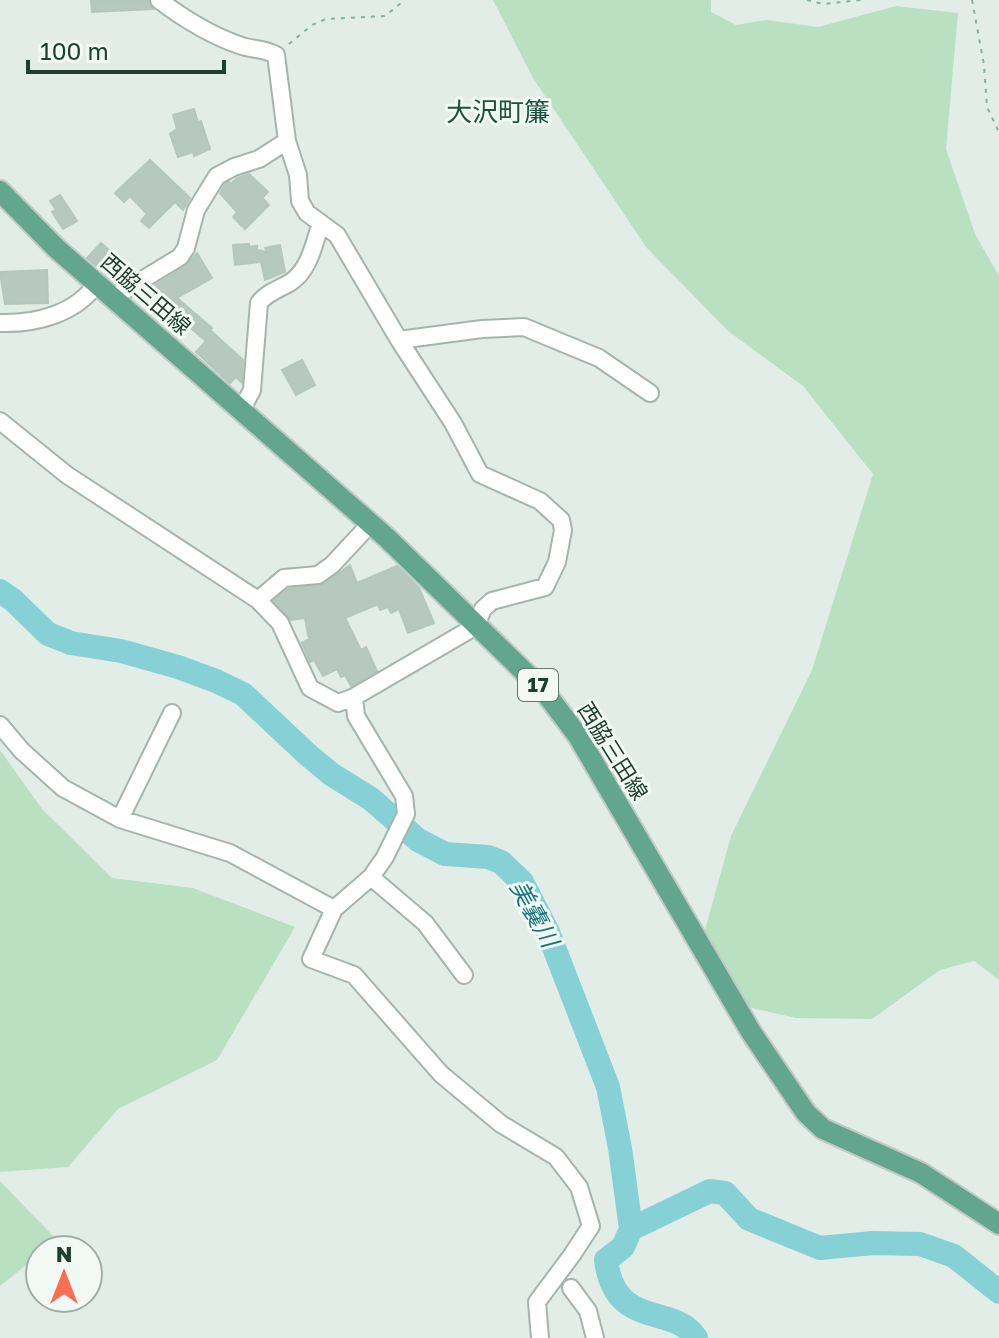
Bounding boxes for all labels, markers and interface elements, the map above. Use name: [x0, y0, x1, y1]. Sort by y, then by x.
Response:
scale bar: [28, 24, 224, 74]
text: 100 m: [40, 36, 109, 65]
district label: 大沢町簾: [446, 96, 550, 127]
street label: 西脇三田線: [96, 247, 197, 340]
road number: 17: [518, 669, 558, 701]
street label: 西脇三田線: [573, 697, 654, 805]
water label: 美嚢川: [505, 875, 567, 954]
north arrow: [24, 1234, 104, 1314]
text: N: [56, 1240, 72, 1267]

